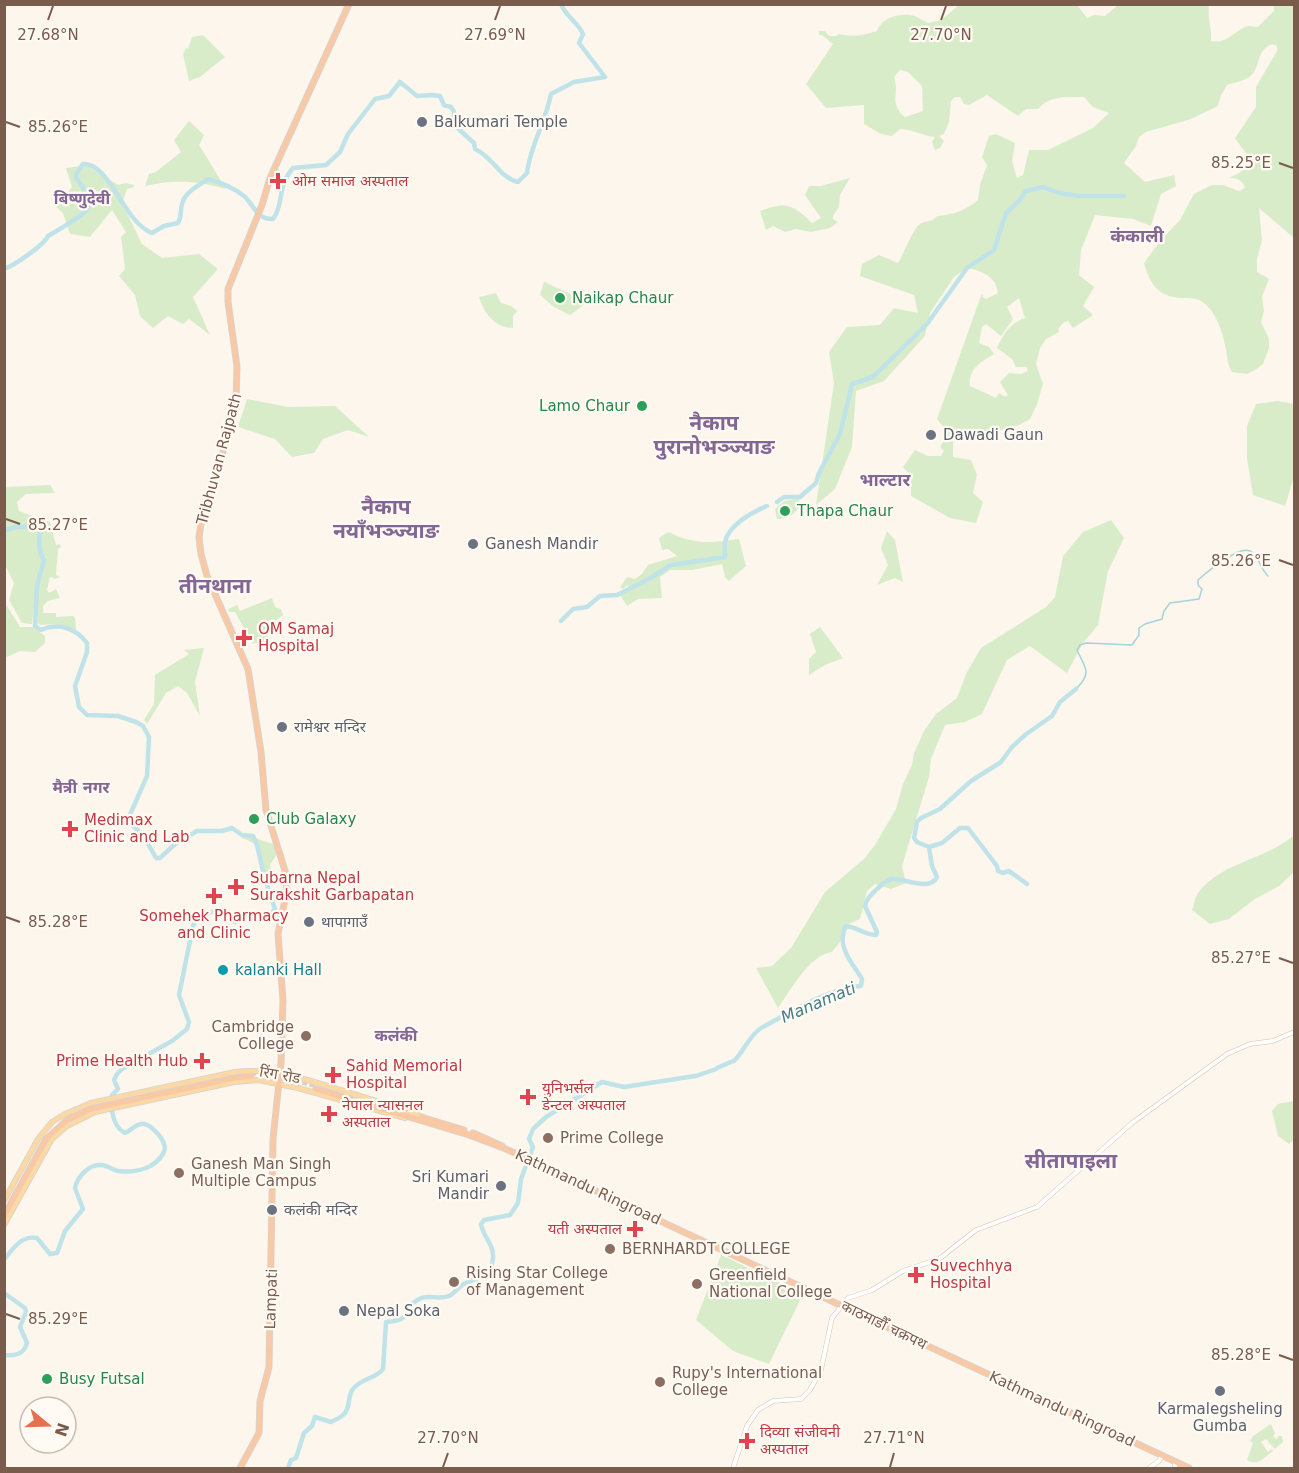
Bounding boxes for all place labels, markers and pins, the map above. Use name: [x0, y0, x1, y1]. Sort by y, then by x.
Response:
place label: Balkumari Temple: [434, 113, 568, 131]
marker: Balkumari Temple: [415, 115, 429, 129]
marker: ओम समाज अस्पताल: [269, 172, 287, 190]
place label: ओम समाज अस्पताल: [292, 172, 409, 190]
place label: Naikap Chaur: [572, 289, 674, 307]
marker: Naikap Chaur: [553, 291, 567, 305]
place label: Lamo Chaur: [539, 397, 631, 415]
marker: Lamo Chaur: [635, 399, 649, 413]
place label: Dawadi Gaun: [943, 426, 1044, 444]
marker: Dawadi Gaun: [924, 428, 938, 442]
place label: Thapa Chaur: [796, 502, 894, 520]
marker: Thapa Chaur: [778, 504, 792, 518]
place label: Ganesh Mandir: [485, 535, 599, 553]
marker: Ganesh Mandir: [466, 537, 480, 551]
place label: OM Samaj Hospital: [258, 620, 334, 655]
marker: OM Samaj Hospital: [235, 629, 253, 647]
place label: रामेश्वर मन्दिर: [294, 718, 367, 736]
marker: रामेश्वर मन्दिर: [275, 720, 289, 734]
place label: Club Galaxy: [266, 810, 356, 828]
place label: Medimax Clinic and Lab: [84, 811, 190, 846]
marker: Club Galaxy: [247, 812, 261, 826]
marker: Medimax Clinic and Lab: [61, 820, 79, 838]
place label: Subarna Nepal Surakshit Garbapatan: [250, 869, 414, 904]
marker: Subarna Nepal Surakshit Garbapatan: [227, 878, 245, 896]
marker: Somehek Pharmacy and Clinic: [205, 887, 223, 905]
place label: Somehek Pharmacy and Clinic: [139, 907, 289, 942]
place label: थापागाउँ: [321, 913, 368, 931]
marker: थापागाउँ: [302, 915, 316, 929]
place label: kalanki Hall: [235, 961, 322, 979]
marker: kalanki Hall: [216, 963, 230, 977]
place label: Cambridge College: [212, 1018, 294, 1053]
marker: Cambridge College: [299, 1029, 313, 1043]
place label: Prime Health Hub: [56, 1052, 188, 1070]
marker: Prime Health Hub: [193, 1052, 211, 1070]
place label: Sahid Memorial Hospital: [346, 1057, 462, 1092]
marker: Sahid Memorial Hospital: [324, 1066, 342, 1084]
place label: युनिभर्सल डेन्टल अस्पताल: [541, 1079, 626, 1114]
marker: युनिभर्सल डेन्टल अस्पताल: [519, 1088, 537, 1106]
place label: नेपाल न्यासनल अस्पताल: [342, 1096, 424, 1131]
marker: नेपाल न्यासनल अस्पताल: [320, 1105, 338, 1123]
place label: Prime College: [560, 1129, 664, 1147]
marker: Prime College: [541, 1131, 555, 1145]
place label: Ganesh Man Singh Multiple Campus: [191, 1155, 331, 1190]
marker: Ganesh Man Singh Multiple Campus: [172, 1166, 186, 1180]
place label: Sri Kumari Mandir: [412, 1168, 490, 1203]
marker: Sri Kumari Mandir: [494, 1179, 508, 1193]
place label: कलंकी मन्दिर: [284, 1201, 358, 1219]
marker: कलंकी मन्दिर: [265, 1203, 279, 1217]
place label: यती अस्पताल: [548, 1220, 623, 1238]
marker: यती अस्पताल: [626, 1220, 644, 1238]
place label: BERNHARDT COLLEGE: [622, 1240, 790, 1258]
marker: BERNHARDT COLLEGE: [603, 1242, 617, 1256]
place label: Suvechhya Hospital: [930, 1257, 1012, 1292]
place label: Rising Star College of Management: [466, 1264, 608, 1299]
place label: Greenfield National College: [709, 1266, 832, 1301]
marker: Suvechhya Hospital: [907, 1266, 925, 1284]
marker: Rising Star College of Management: [447, 1275, 461, 1289]
marker: Greenfield National College: [690, 1277, 704, 1291]
place label: Nepal Soka: [356, 1302, 440, 1320]
marker: Nepal Soka: [337, 1304, 351, 1318]
place label: Rupy's International College: [672, 1364, 822, 1399]
place label: Busy Futsal: [59, 1370, 145, 1388]
marker: Busy Futsal: [40, 1372, 54, 1386]
marker: Rupy's International College: [653, 1375, 667, 1389]
marker: Karmalegsheling Gumba: [1213, 1384, 1227, 1398]
place label: Karmalegsheling Gumba: [1157, 1400, 1283, 1435]
place label: दिव्या संजीवनी अस्पताल: [760, 1423, 841, 1458]
marker: दिव्या संजीवनी अस्पताल: [738, 1432, 756, 1450]

